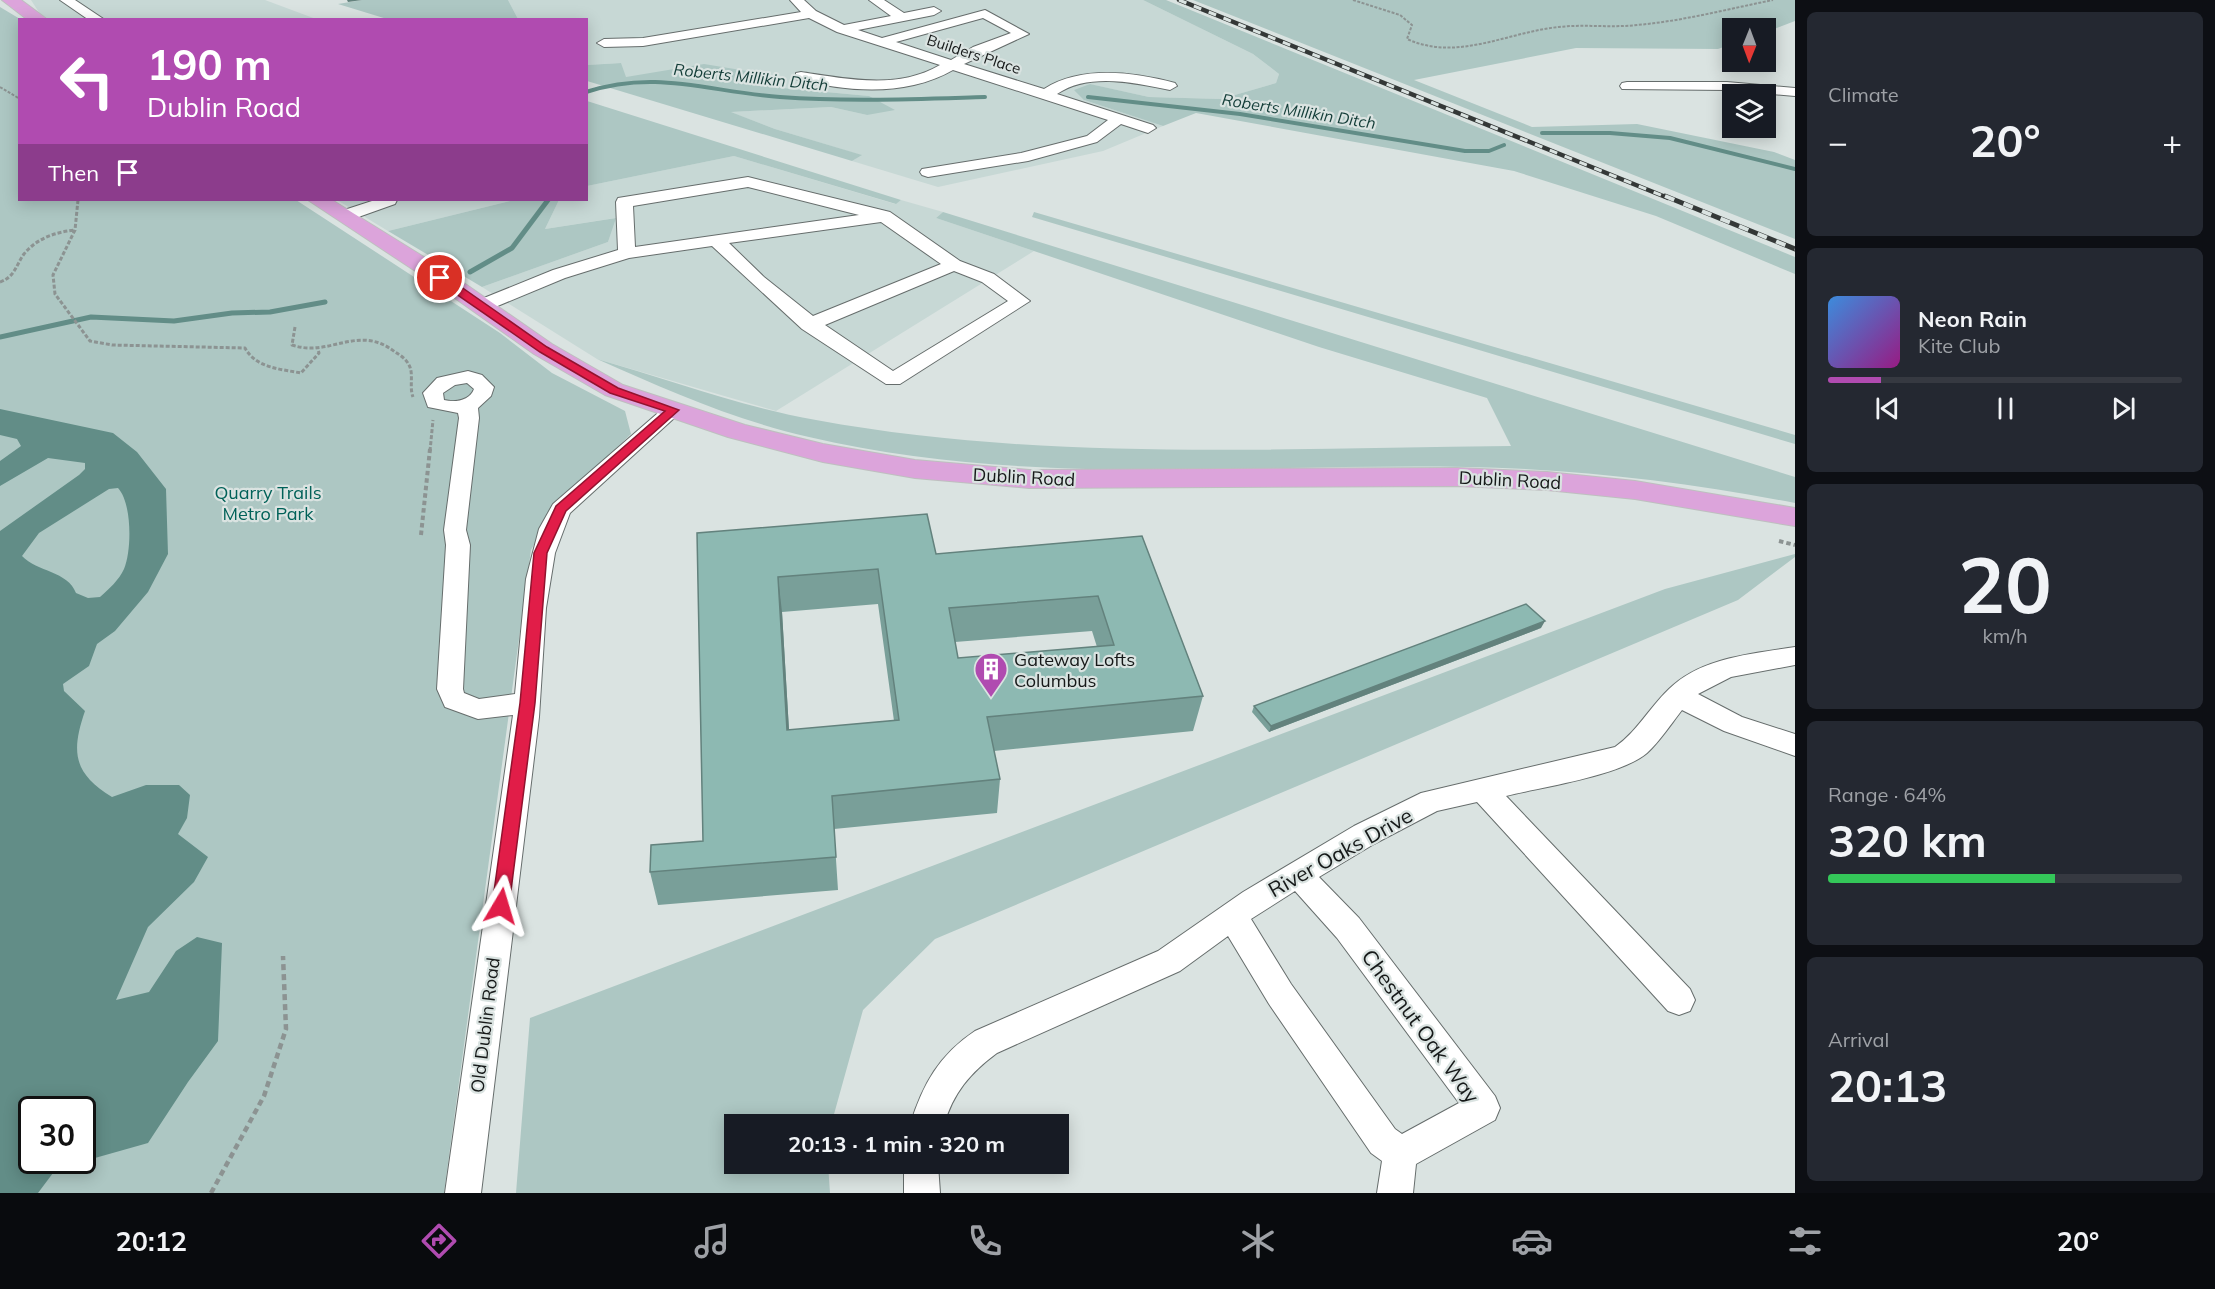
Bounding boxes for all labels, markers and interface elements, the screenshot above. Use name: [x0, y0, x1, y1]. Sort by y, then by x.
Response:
north arrow: [1722, 18, 1776, 72]
map controls: [1722, 18, 1776, 138]
street label: Builders Place: [925, 30, 1023, 78]
text: 190 m: [147, 38, 272, 91]
icon: left: [48, 42, 126, 120]
water label: Roberts Millikin Ditch: [673, 59, 829, 95]
text: Climate: [1828, 82, 1899, 107]
button: layers: [1722, 84, 1776, 138]
water label: Roberts Millikin Ditch: [1221, 89, 1377, 133]
text: Dublin Road: [147, 90, 301, 124]
text: 20°: [1969, 112, 2041, 168]
text: −: [1828, 121, 1848, 162]
text: +: [2162, 121, 2182, 162]
icon: arrive: [111, 156, 144, 189]
text: Then: [48, 159, 99, 187]
pin: [414, 252, 465, 303]
icon: arrive: [423, 261, 456, 294]
text: Neon Rain: [1918, 305, 2027, 333]
text: Kite Club: [1918, 333, 2000, 358]
icon: previous: [1871, 392, 1904, 425]
icon: pause: [1989, 392, 2022, 425]
icon: next: [2107, 392, 2140, 425]
street label: Dublin Road: [972, 463, 1076, 491]
street label: Dublin Road: [1458, 466, 1562, 494]
park label: Quarry Trails Metro Park: [214, 481, 322, 525]
text: 20: [1958, 535, 2052, 633]
text: km/h: [1982, 623, 2028, 648]
place label: Gateway Lofts Columbus: [1014, 648, 1135, 692]
building icon: Gateway Lofts Columbus: [973, 651, 1009, 698]
text: Range · 64%: [1828, 782, 1946, 807]
street label: River Oaks Drive: [1263, 802, 1417, 902]
text: 320 km: [1828, 812, 1987, 868]
position arrow: [469, 874, 533, 938]
street label: Chestnut Oak Way: [1356, 944, 1486, 1108]
street label: Old Dublin Road: [465, 956, 505, 1094]
text: Arrival: [1828, 1027, 1889, 1052]
text: 20:13: [1828, 1057, 1947, 1113]
speed limit sign: 30: [18, 1096, 96, 1174]
text: 20:13 · 1 min · 320 m: [788, 1130, 1005, 1158]
icon: directions: [418, 1220, 460, 1262]
icon: music: [691, 1220, 733, 1262]
icon: phone: [964, 1220, 1006, 1262]
icon: climate: [1237, 1220, 1279, 1262]
icon: car: [1511, 1220, 1553, 1262]
icon: filters: [1784, 1220, 1826, 1262]
text: 20:12: [116, 1224, 187, 1258]
text: 20°: [2057, 1224, 2099, 1258]

